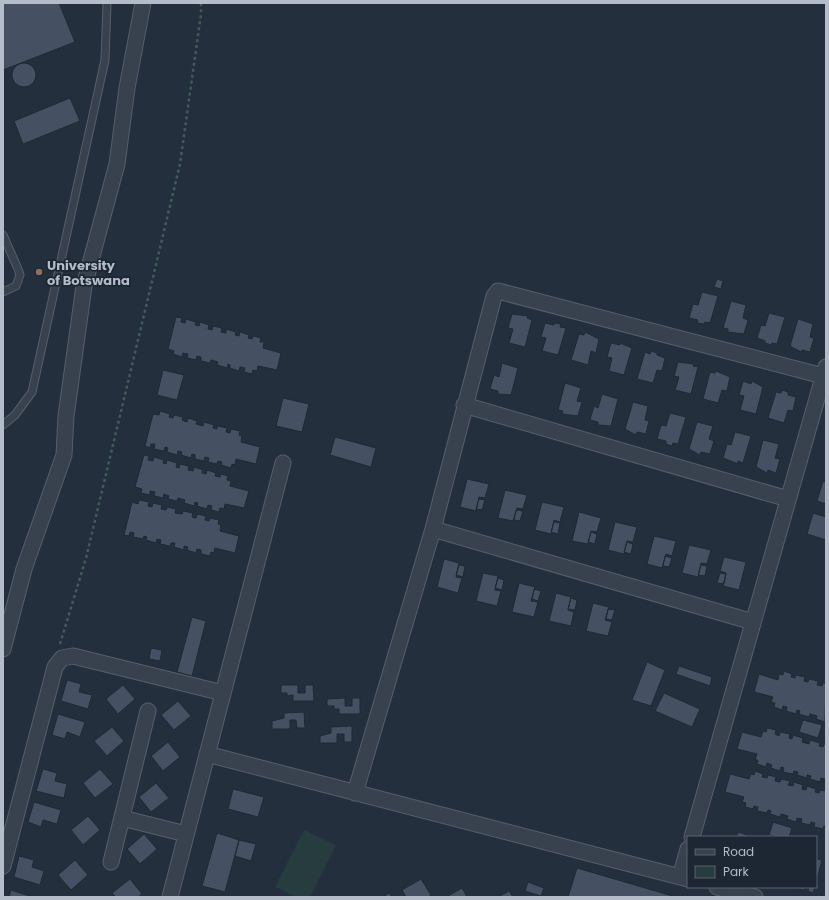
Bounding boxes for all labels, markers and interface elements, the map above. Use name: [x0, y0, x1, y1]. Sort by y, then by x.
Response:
place label: University of Botswana: [47, 256, 130, 290]
marker: University of Botswana: [34, 267, 44, 277]
legend: [687, 836, 817, 888]
text: Road: [723, 843, 754, 860]
text: Park: [723, 863, 750, 880]

